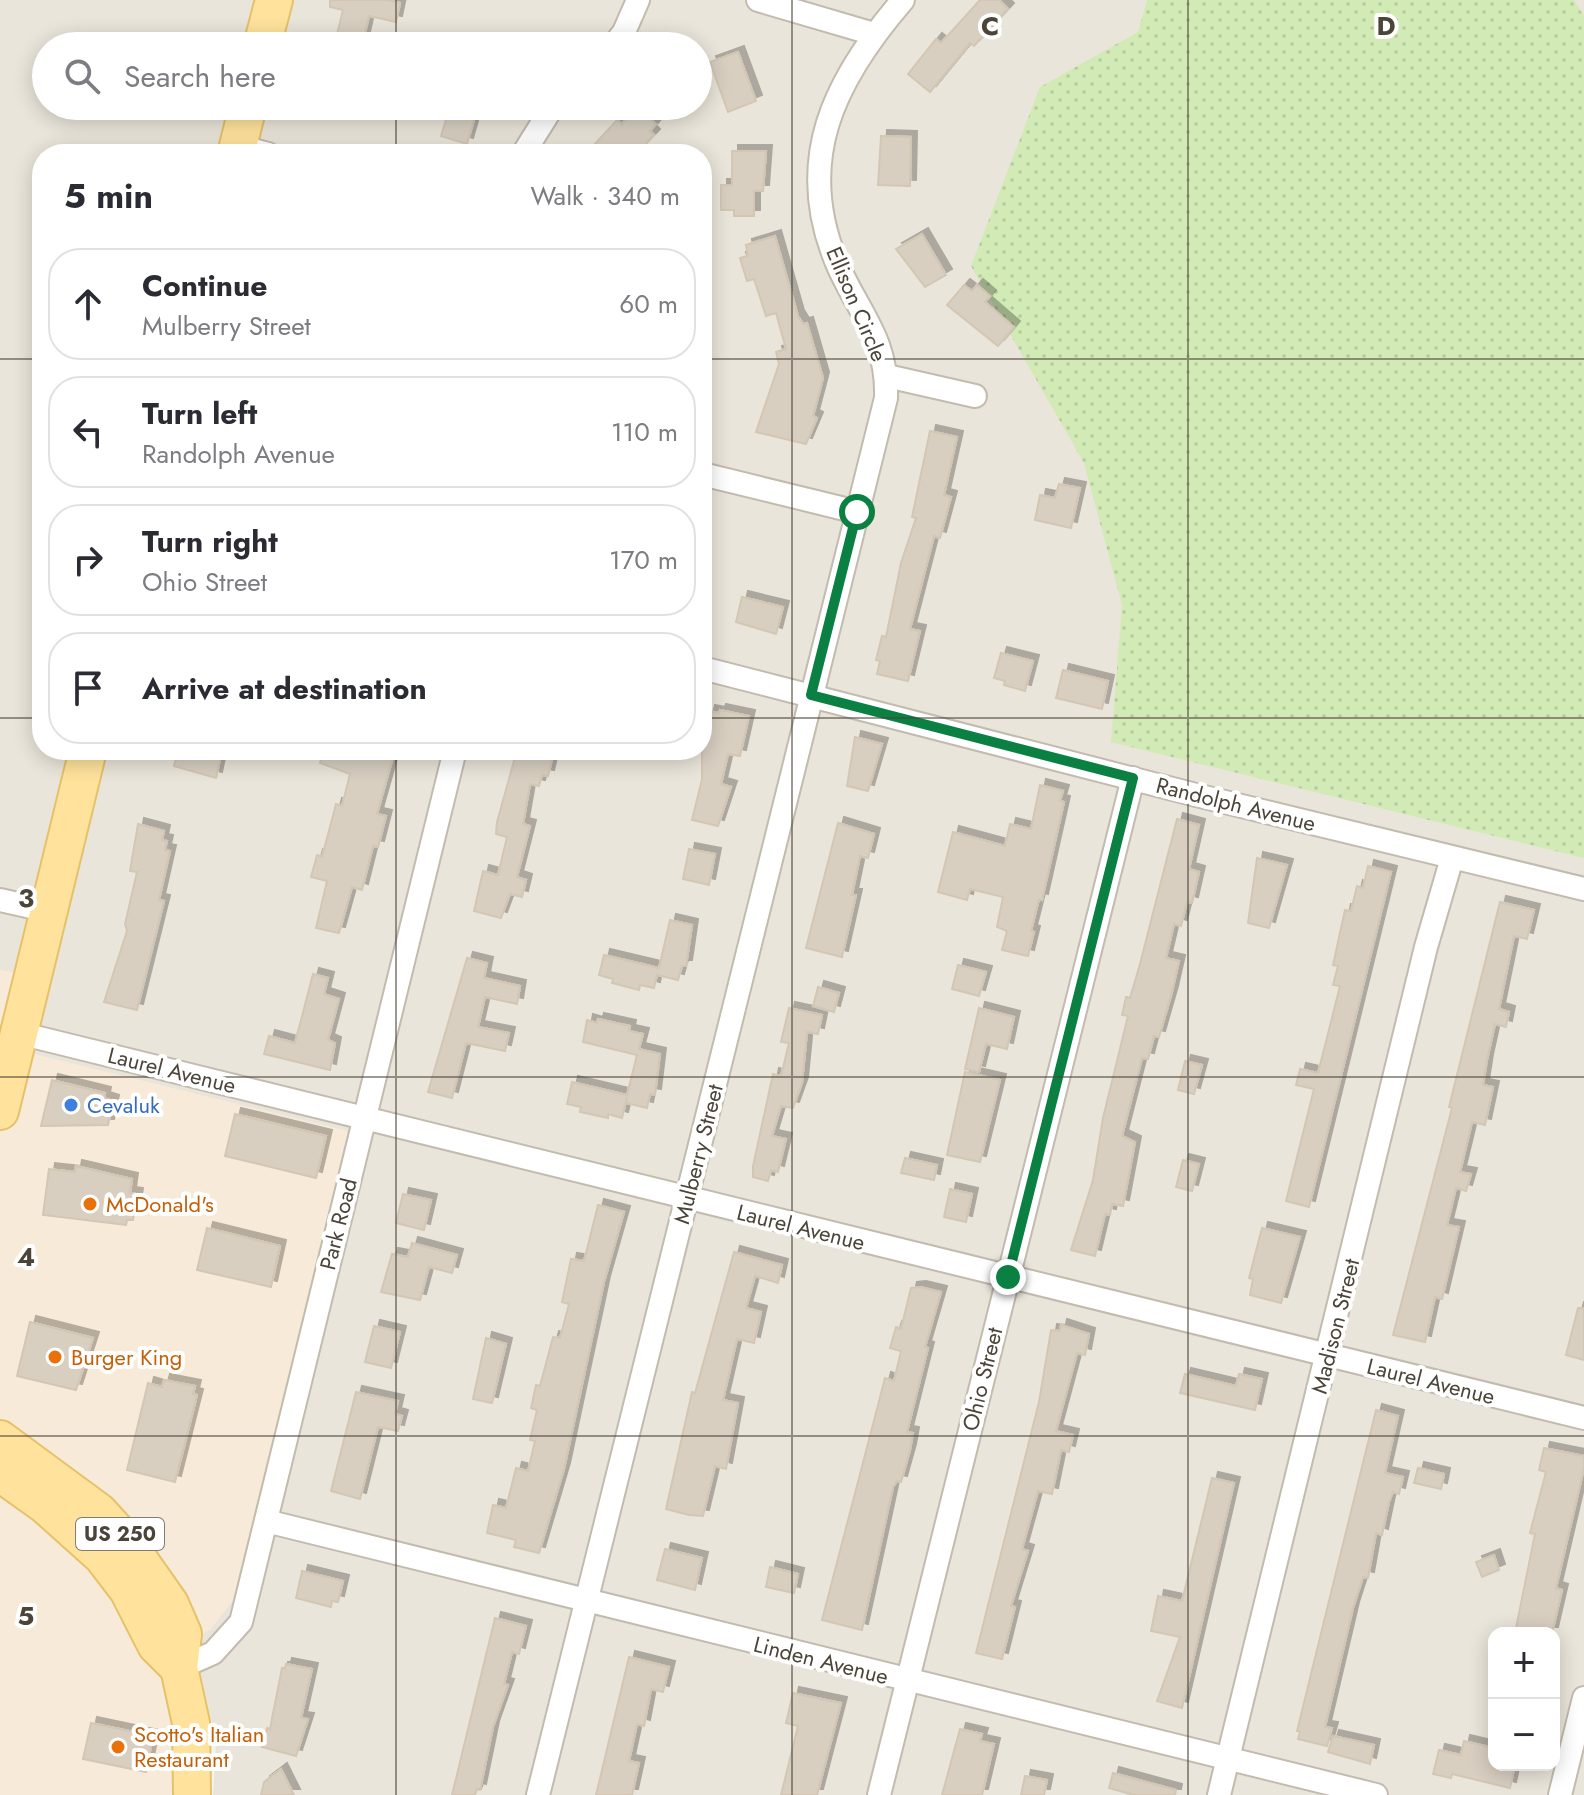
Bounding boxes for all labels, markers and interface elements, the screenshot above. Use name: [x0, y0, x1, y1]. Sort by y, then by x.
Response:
text: C: [981, 7, 999, 45]
text: D: [1376, 7, 1396, 45]
search box: [32, 32, 712, 120]
icon: search: [60, 54, 104, 98]
text: Search here: [124, 55, 276, 98]
text: 5 min: [64, 172, 153, 221]
text: Walk · 340 m: [530, 177, 680, 215]
street label: Ellison Circle: [818, 242, 896, 366]
text: Continue: [142, 264, 268, 307]
icon: ahead: [66, 282, 110, 326]
text: 60 m: [619, 285, 678, 323]
text: Mulberry Street: [142, 307, 311, 345]
text: Turn left: [142, 392, 257, 435]
icon: left: [66, 410, 110, 454]
text: 110 m: [611, 413, 678, 451]
text: Randolph Avenue: [142, 435, 335, 473]
route start: [839, 494, 875, 530]
text: Turn right: [142, 520, 278, 563]
icon: right: [66, 538, 110, 582]
text: 170 m: [609, 541, 678, 579]
text: Ohio Street: [142, 563, 267, 601]
icon: arrive: [66, 666, 110, 710]
text: Arrive at destination: [142, 667, 427, 710]
street label: Randolph Avenue: [1153, 769, 1319, 839]
text: 3: [18, 879, 34, 917]
street label: Laurel Avenue: [105, 1039, 239, 1101]
street label: Mulberry Street: [665, 1080, 731, 1227]
place label: Cevaluk: [87, 1089, 160, 1121]
marker: Cevaluk: [62, 1096, 80, 1114]
street label: Park Road: [311, 1175, 365, 1273]
place label: McDonald's: [106, 1188, 214, 1220]
marker: McDonald's: [81, 1195, 99, 1213]
street label: Laurel Avenue: [734, 1196, 868, 1258]
text: 4: [17, 1238, 35, 1276]
street label: Madison Street: [1303, 1254, 1367, 1397]
route end: [990, 1259, 1026, 1295]
street label: Ohio Street: [954, 1323, 1010, 1434]
place label: Burger King: [71, 1341, 182, 1373]
marker: Burger King: [46, 1348, 64, 1366]
street label: Laurel Avenue: [1364, 1350, 1498, 1412]
road number: US 250: [76, 1518, 164, 1550]
text: 5: [18, 1597, 34, 1635]
map controls: [1488, 1627, 1560, 1771]
button: +: [1488, 1627, 1560, 1699]
street label: Linden Avenue: [750, 1628, 892, 1692]
button: −: [1488, 1699, 1560, 1771]
place label: Scotto's Italian Restaurant: [134, 1718, 264, 1775]
marker: Scotto's Italian Restaurant: [109, 1738, 127, 1756]

